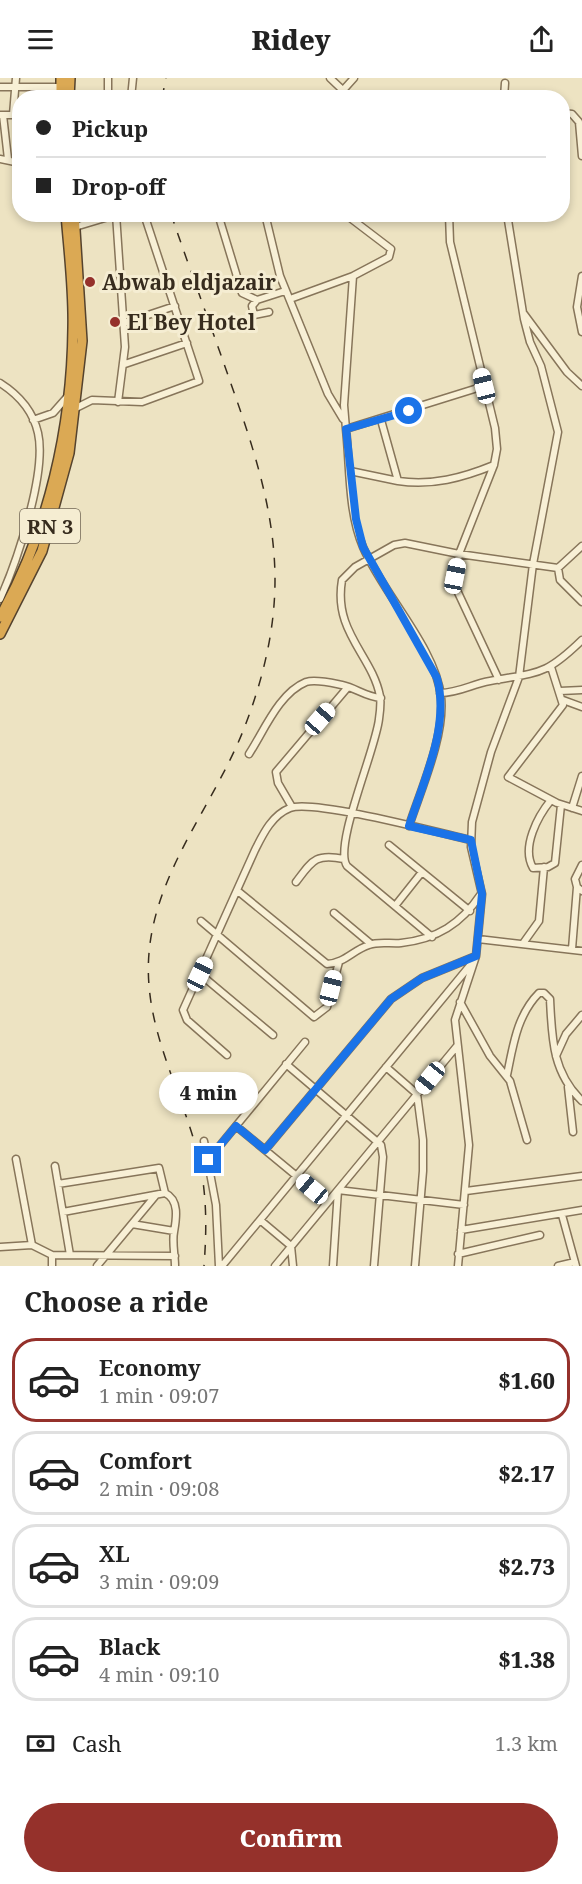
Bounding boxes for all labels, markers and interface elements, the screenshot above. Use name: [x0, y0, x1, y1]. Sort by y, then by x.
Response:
text: Ridey: [251, 21, 331, 58]
icon: menu: [24, 23, 57, 56]
icon: share: [525, 23, 558, 56]
text: Pickup: [72, 113, 148, 143]
text: Drop-off: [72, 171, 165, 201]
place label: Abwab eldjazair: [102, 268, 276, 296]
marker: Abwab eldjazair: [83, 275, 97, 289]
place label: El Bey Hotel: [127, 308, 256, 336]
marker: El Bey Hotel: [108, 315, 122, 329]
car: [471, 366, 497, 406]
route start: [395, 397, 422, 424]
road number: RN 3: [20, 509, 80, 543]
car: [443, 557, 467, 595]
car: [301, 700, 339, 738]
car: [184, 954, 216, 994]
car: [318, 968, 344, 1008]
car: [412, 1058, 448, 1098]
callout: 4 min: [158, 1073, 258, 1115]
text: 4 min: [180, 1079, 237, 1106]
route end: [194, 1146, 221, 1173]
car: [292, 1171, 332, 1207]
text: Choose a ride: [24, 1283, 209, 1320]
text: Economy: [99, 1352, 201, 1382]
icon: car: [27, 1353, 81, 1407]
text: $1.60: [498, 1365, 555, 1395]
text: 1 min · 09:07: [99, 1382, 219, 1409]
text: Comfort: [99, 1445, 192, 1475]
icon: car: [27, 1446, 81, 1500]
text: $2.17: [498, 1458, 555, 1488]
text: 2 min · 09:08: [99, 1475, 219, 1502]
text: XL: [99, 1538, 130, 1568]
icon: car: [27, 1539, 81, 1593]
text: $2.73: [498, 1551, 555, 1581]
text: 3 min · 09:09: [99, 1568, 219, 1595]
text: Black: [99, 1631, 160, 1661]
icon: car: [27, 1632, 81, 1686]
text: $1.38: [498, 1644, 555, 1674]
text: 4 min · 09:10: [99, 1661, 219, 1688]
icon: cash: [24, 1727, 57, 1760]
text: Cash: [72, 1728, 122, 1758]
text: 1.3 km: [495, 1730, 558, 1757]
button: Confirm: [24, 1803, 558, 1872]

